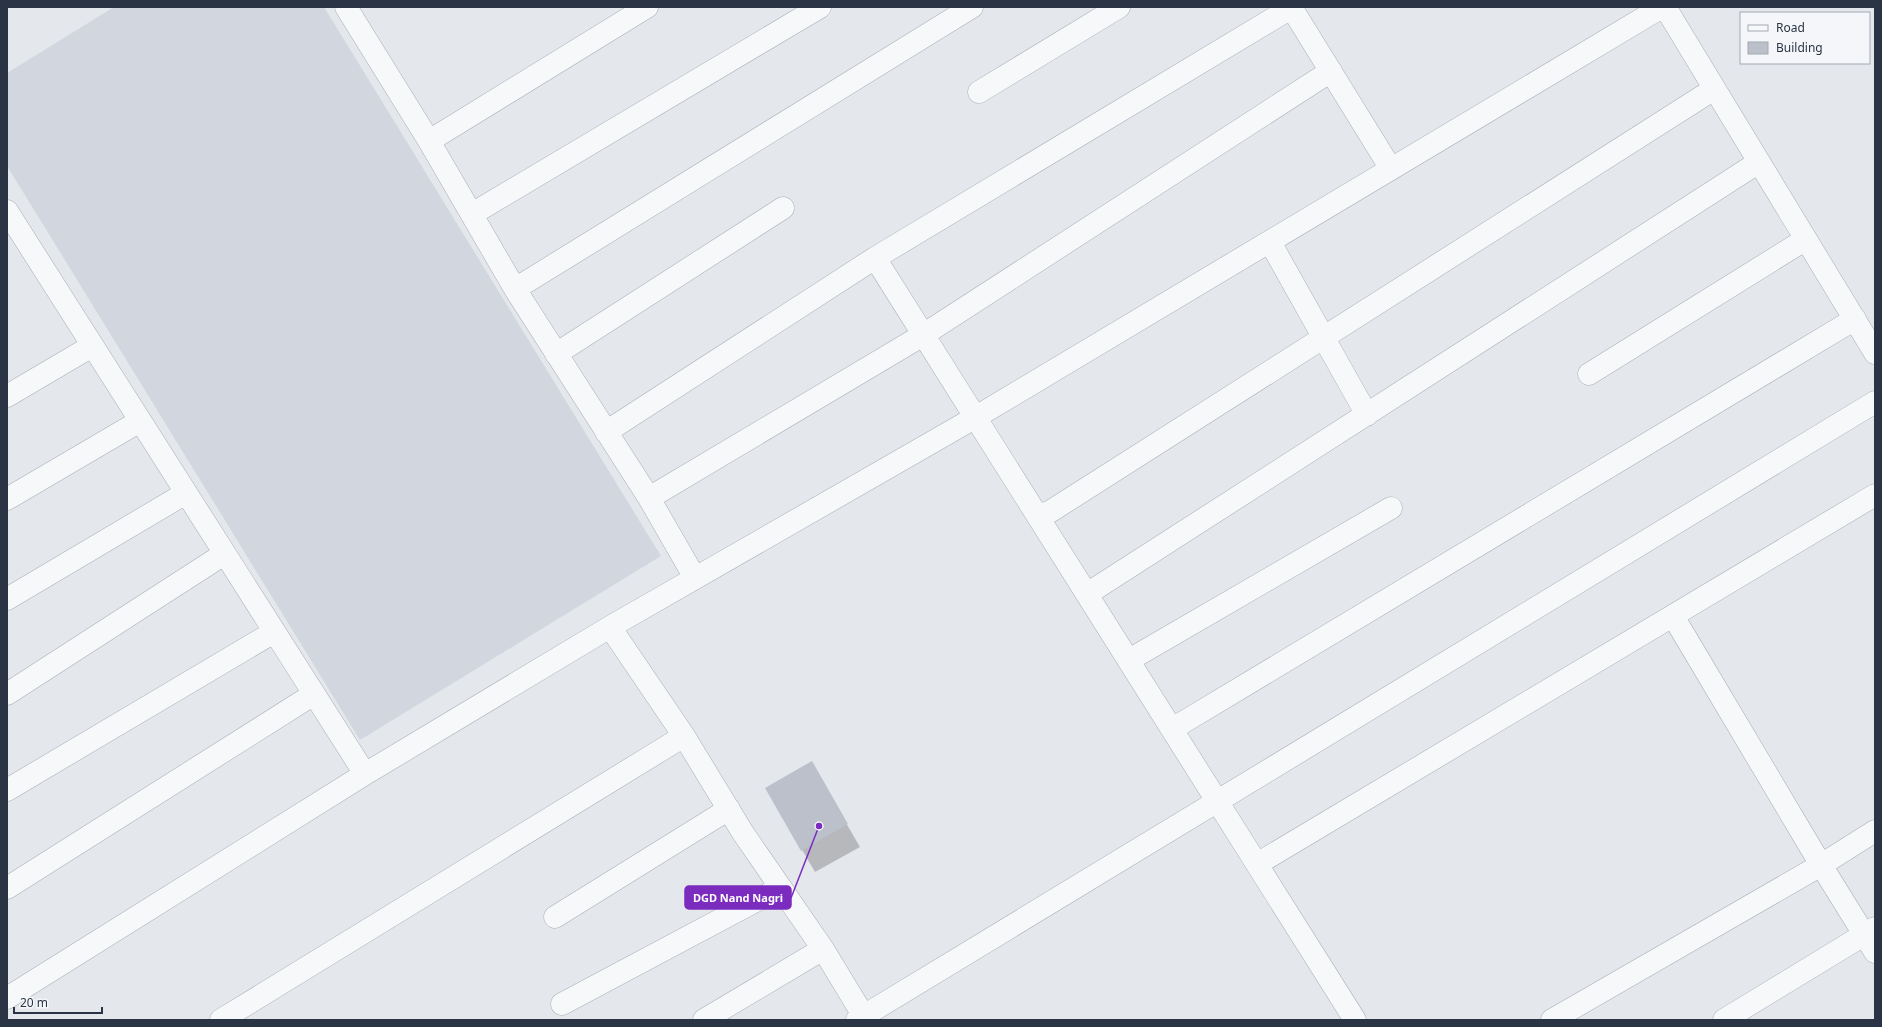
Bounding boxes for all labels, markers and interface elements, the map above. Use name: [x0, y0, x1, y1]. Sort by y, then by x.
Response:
legend: [1740, 12, 1870, 64]
text: Road: [1776, 19, 1805, 36]
text: Building: [1776, 39, 1823, 56]
callout: DGD Nand Nagri: [685, 886, 791, 909]
text: DGD Nand Nagri: [693, 890, 783, 905]
scale bar: [14, 989, 102, 1015]
text: 20 m: [20, 994, 48, 1011]

